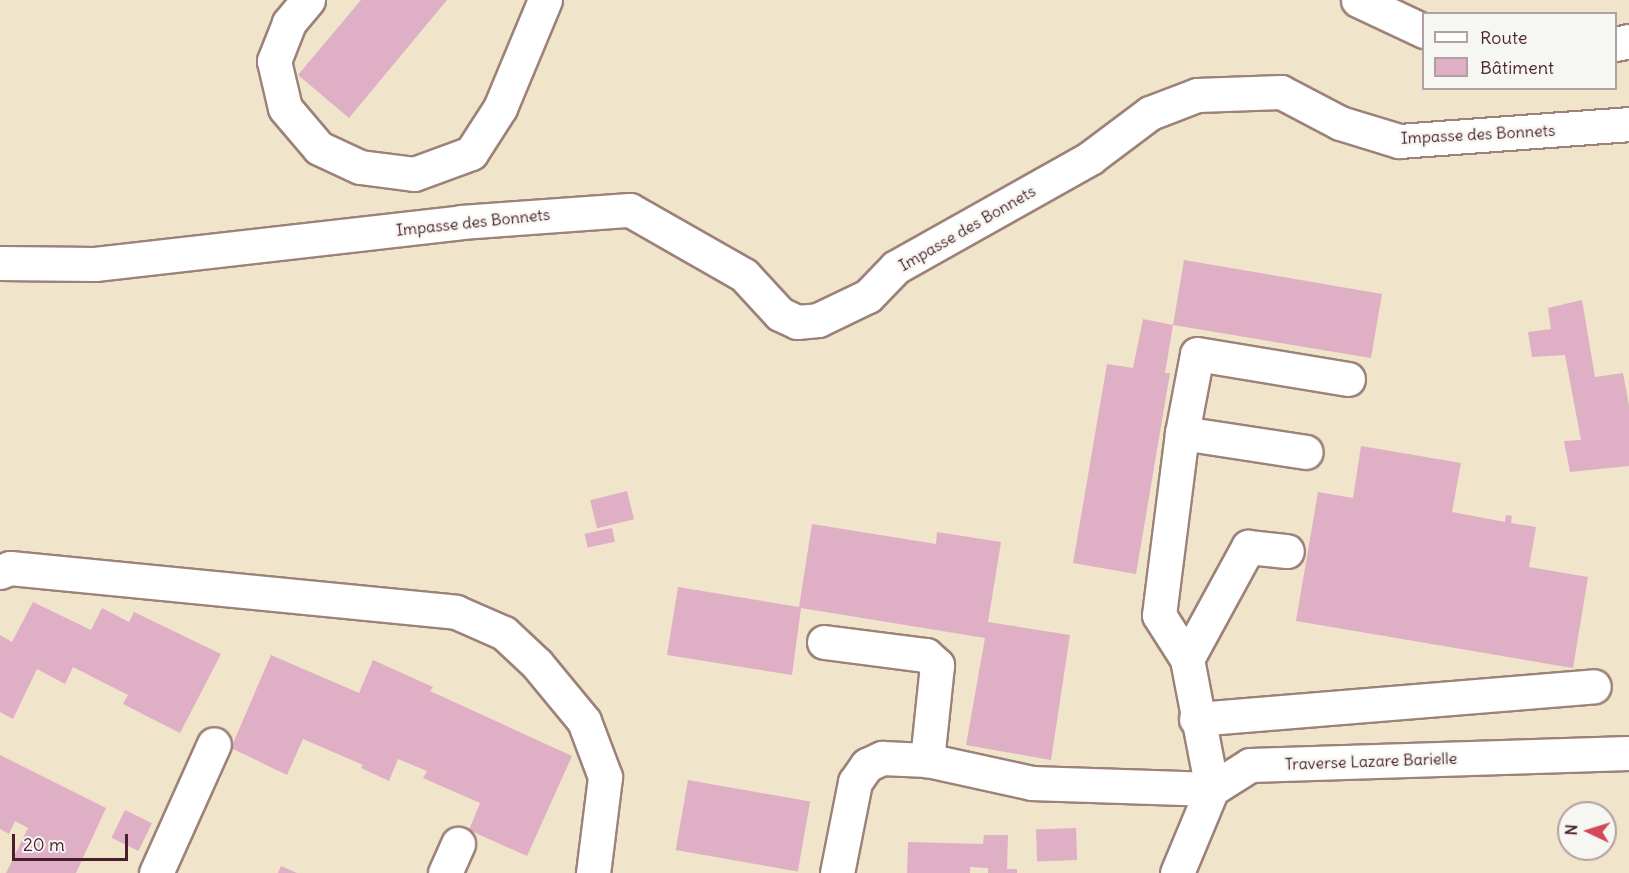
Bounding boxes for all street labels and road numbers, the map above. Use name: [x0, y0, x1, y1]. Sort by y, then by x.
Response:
street label: Impasse des Bonnets: [1400, 120, 1556, 148]
street label: Impasse des Bonnets: [895, 181, 1039, 275]
street label: Impasse des Bonnets: [395, 204, 551, 240]
street label: Traverse Lazare Barielle: [1285, 748, 1457, 774]

